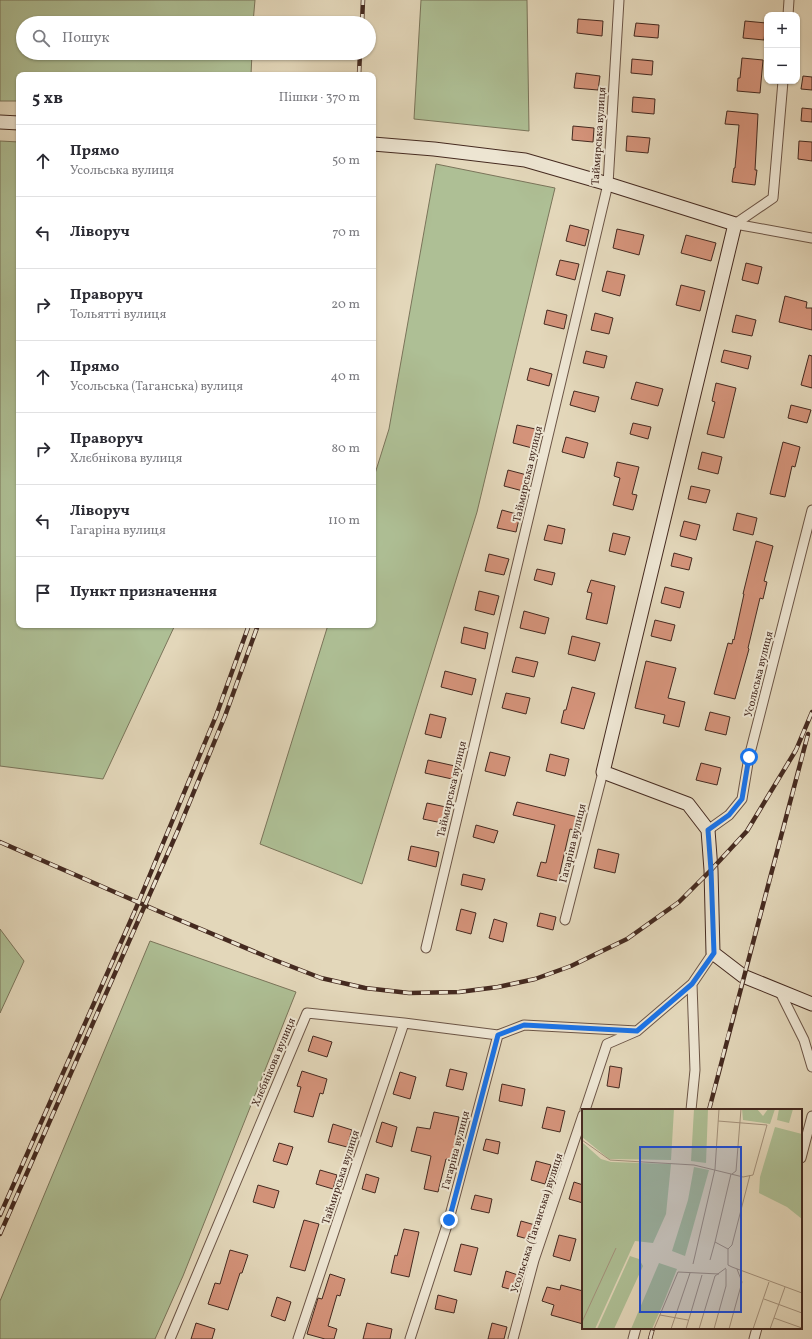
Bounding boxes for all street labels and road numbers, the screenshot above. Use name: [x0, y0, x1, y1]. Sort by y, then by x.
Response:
street label: Таймирська вулиця: [589, 86, 610, 186]
street label: Таймирська вулиця: [510, 425, 547, 524]
street label: Усольська вулиця: [742, 630, 777, 719]
street label: Таймирська вулиця: [434, 740, 471, 839]
street label: Гагаріна вулиця: [556, 802, 591, 884]
street label: Хлєбнікова вулиця: [249, 1016, 300, 1109]
street label: Гагаріна вулиця: [439, 1109, 474, 1191]
street label: Таймирська вулиця: [319, 1128, 364, 1227]
street label: Усольська (Таганська) вулиця: [508, 1151, 567, 1295]

